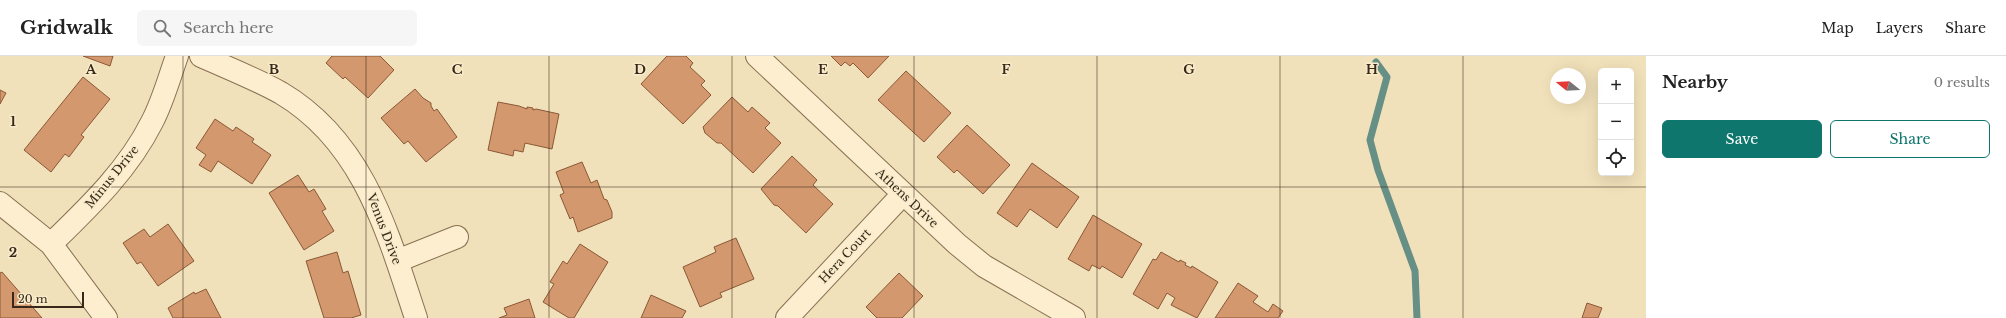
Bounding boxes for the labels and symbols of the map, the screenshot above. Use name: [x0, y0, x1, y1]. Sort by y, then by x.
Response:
text: A: [85, 61, 97, 78]
text: B: [269, 61, 279, 78]
text: C: [452, 61, 463, 78]
text: D: [634, 61, 646, 78]
text: E: [818, 61, 828, 78]
text: F: [1002, 61, 1011, 78]
text: G: [1183, 61, 1195, 78]
text: H: [1366, 61, 1378, 78]
north arrow: [1550, 68, 1586, 104]
text: 1: [10, 113, 16, 130]
street label: Minus Drive: [82, 142, 142, 211]
street label: Athens Drive: [872, 164, 942, 231]
street label: Venus Drive: [364, 190, 405, 267]
street label: Hera Court: [816, 225, 874, 286]
text: 2: [9, 244, 17, 261]
scale bar: [12, 290, 84, 309]

